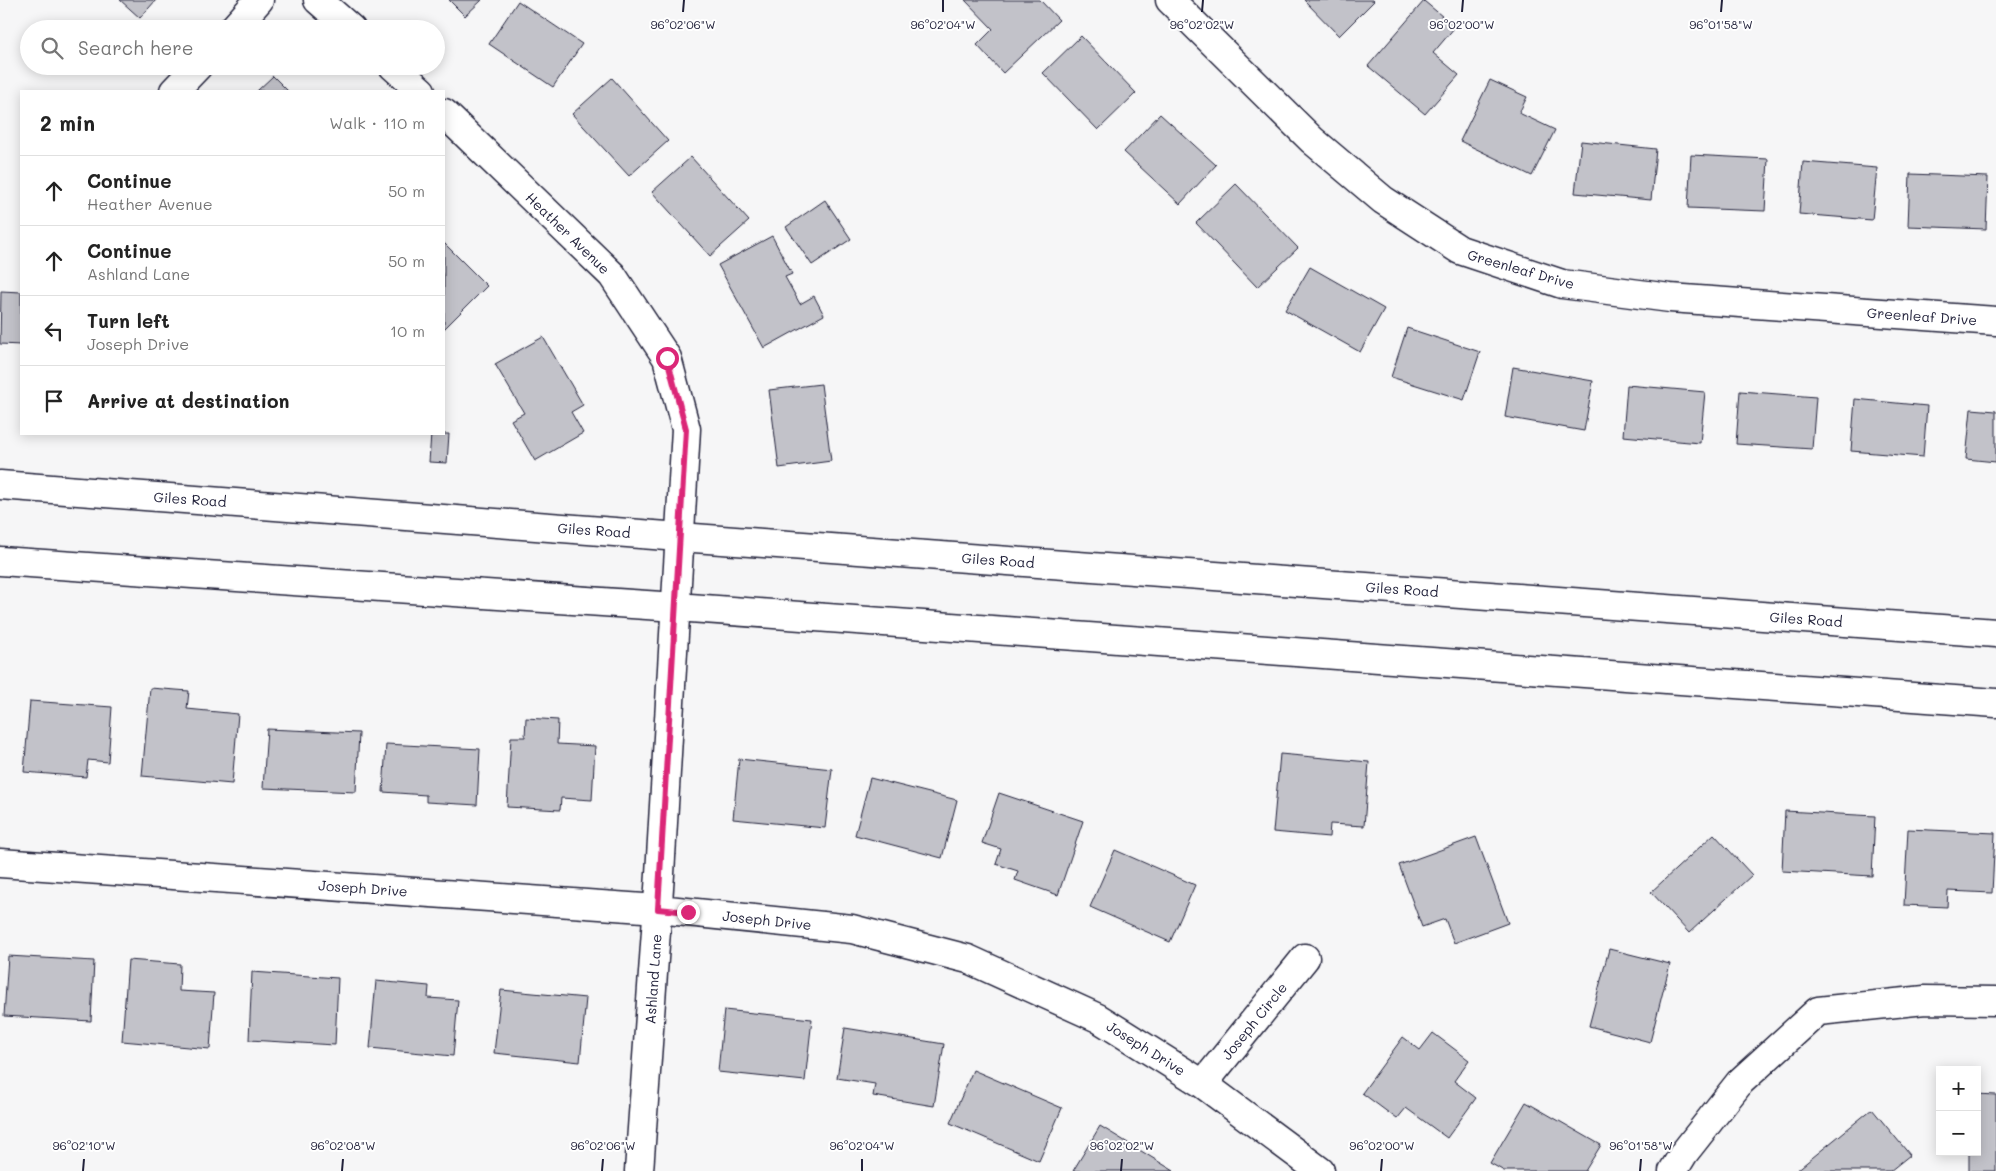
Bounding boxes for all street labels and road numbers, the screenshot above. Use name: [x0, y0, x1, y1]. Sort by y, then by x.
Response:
street label: Heather Avenue: [522, 188, 614, 278]
street label: Greenleaf Drive: [1465, 245, 1577, 293]
street label: Greenleaf Drive: [1866, 303, 1978, 329]
street label: Giles Road: [153, 487, 227, 511]
street label: Giles Road: [557, 518, 631, 542]
street label: Giles Road: [961, 548, 1035, 572]
street label: Giles Road: [1365, 577, 1439, 601]
street label: Giles Road: [1769, 607, 1843, 631]
street label: Joseph Drive: [318, 875, 408, 901]
street label: Joseph Drive: [722, 906, 812, 934]
street label: Ashland Lane: [640, 933, 666, 1025]
street label: Joseph Circle: [1217, 978, 1291, 1064]
street label: Joseph Drive: [1103, 1016, 1189, 1080]

